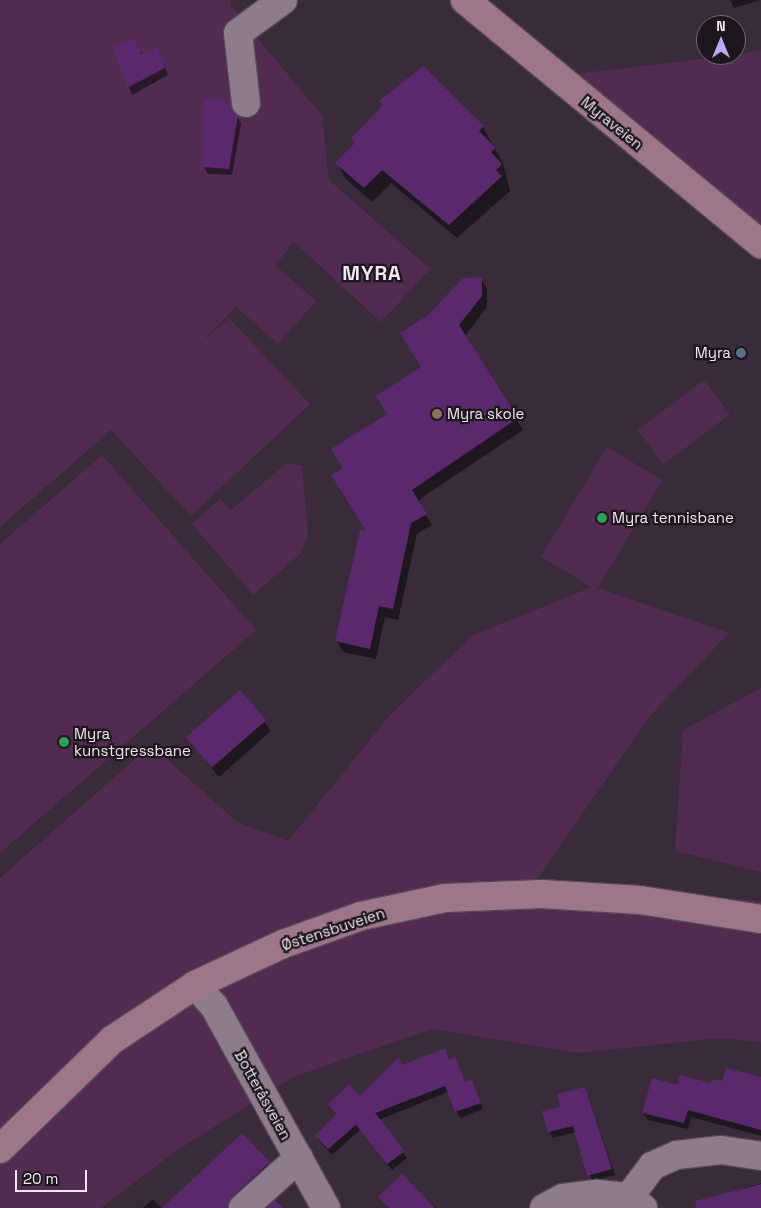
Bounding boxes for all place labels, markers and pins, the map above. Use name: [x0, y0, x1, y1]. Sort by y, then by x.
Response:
place label: Myra: [695, 344, 731, 362]
marker: Myra: [735, 347, 747, 359]
place label: Myra skole: [447, 405, 524, 423]
marker: Myra skole: [431, 408, 443, 420]
place label: Myra tennisbane: [612, 509, 734, 527]
marker: Myra tennisbane: [596, 512, 608, 524]
place label: Myra kunstgressbane: [74, 724, 191, 759]
marker: Myra kunstgressbane: [58, 736, 70, 748]

